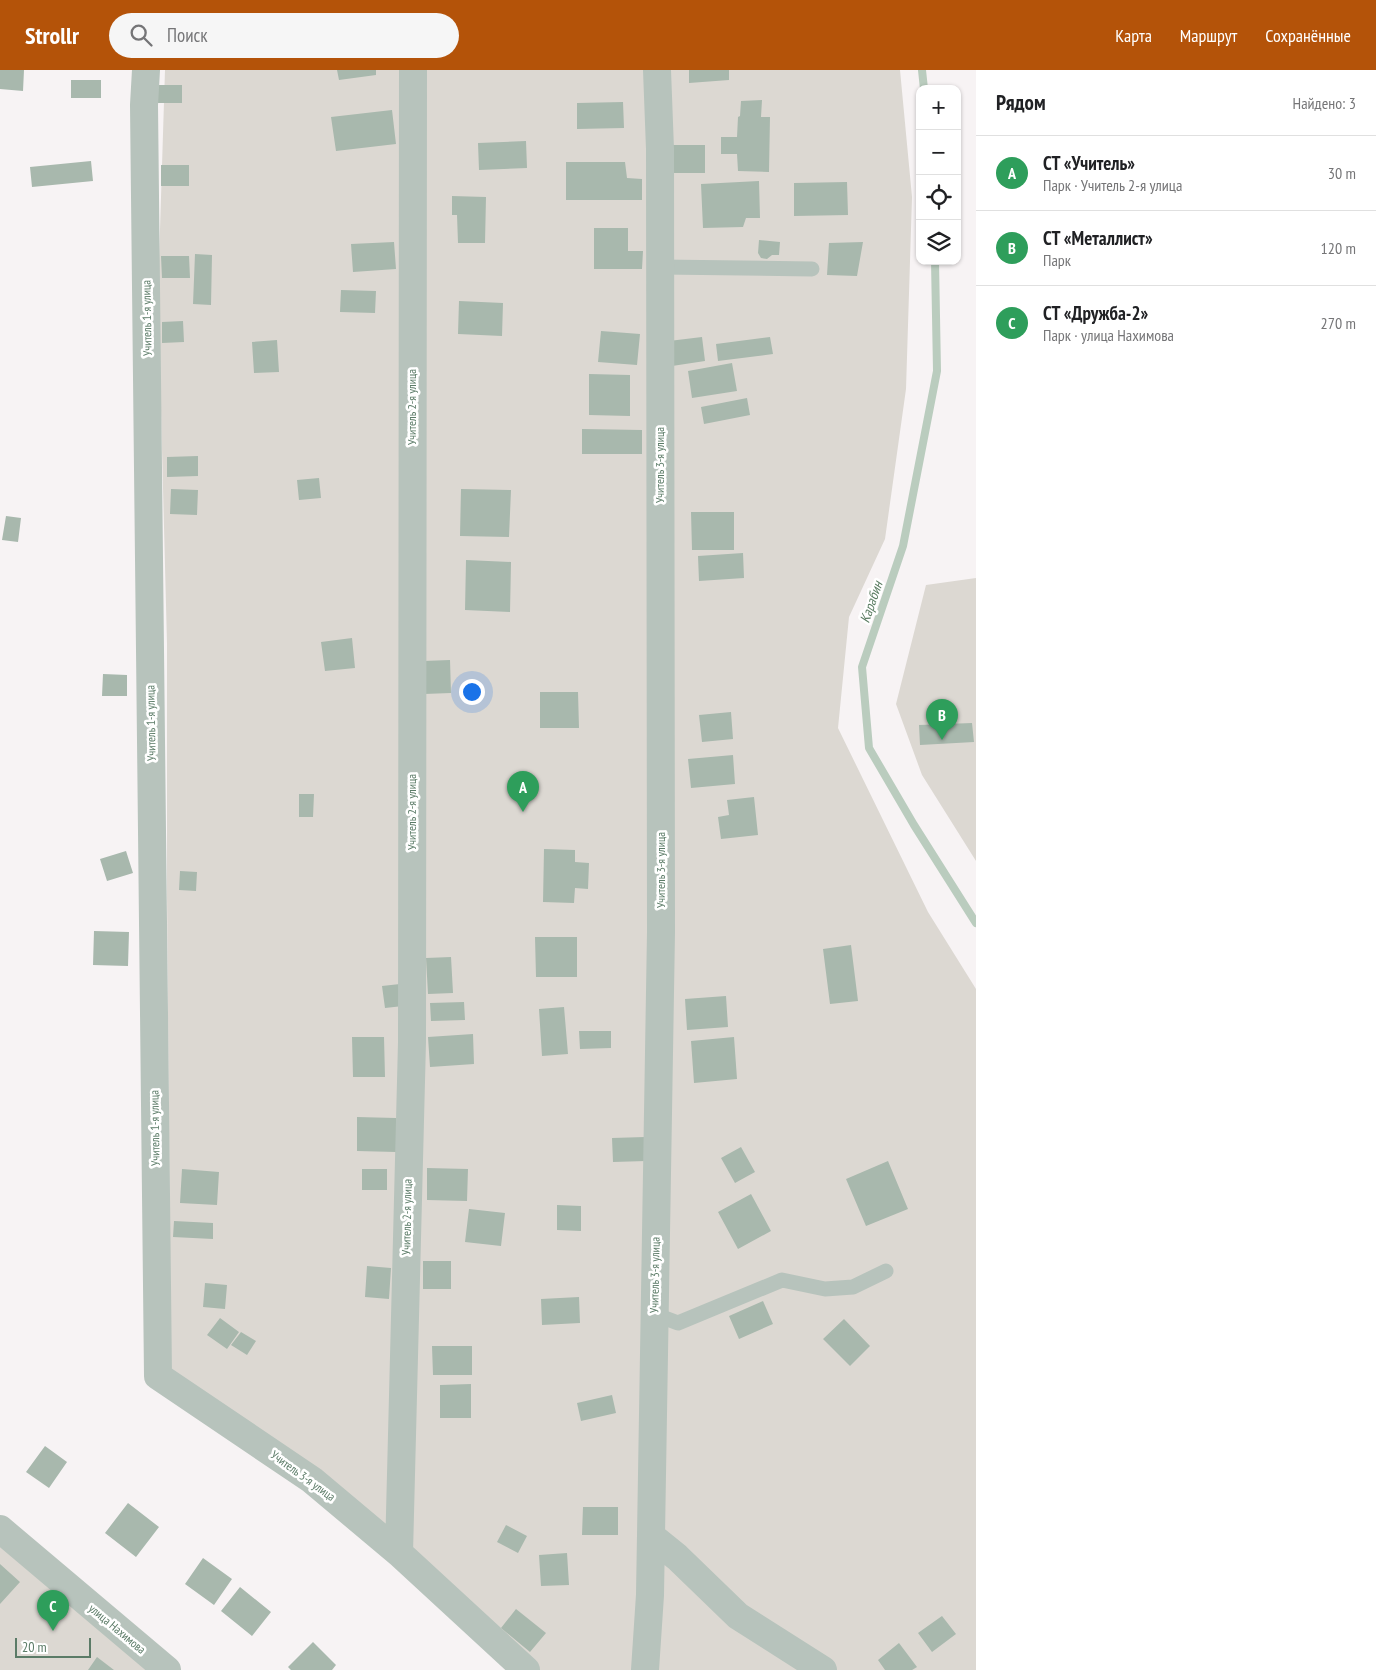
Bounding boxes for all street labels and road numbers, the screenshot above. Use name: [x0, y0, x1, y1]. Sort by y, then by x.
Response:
street label: Учитель 1-я улица: [138, 280, 155, 356]
street label: Учитель 2-я улица: [404, 369, 419, 445]
street label: Учитель 3-я улица: [652, 427, 667, 503]
street label: Учитель 1-я улица: [142, 685, 159, 761]
street label: Учитель 2-я улица: [404, 774, 419, 850]
street label: Учитель 3-я улица: [653, 832, 668, 908]
street label: Учитель 1-я улица: [146, 1090, 163, 1166]
street label: Учитель 2-я улица: [398, 1179, 415, 1255]
street label: Учитель 3-я улица: [646, 1237, 663, 1313]
street label: Учитель 3-я улица: [268, 1447, 339, 1504]
street label: улица Нахимова: [86, 1600, 149, 1657]

